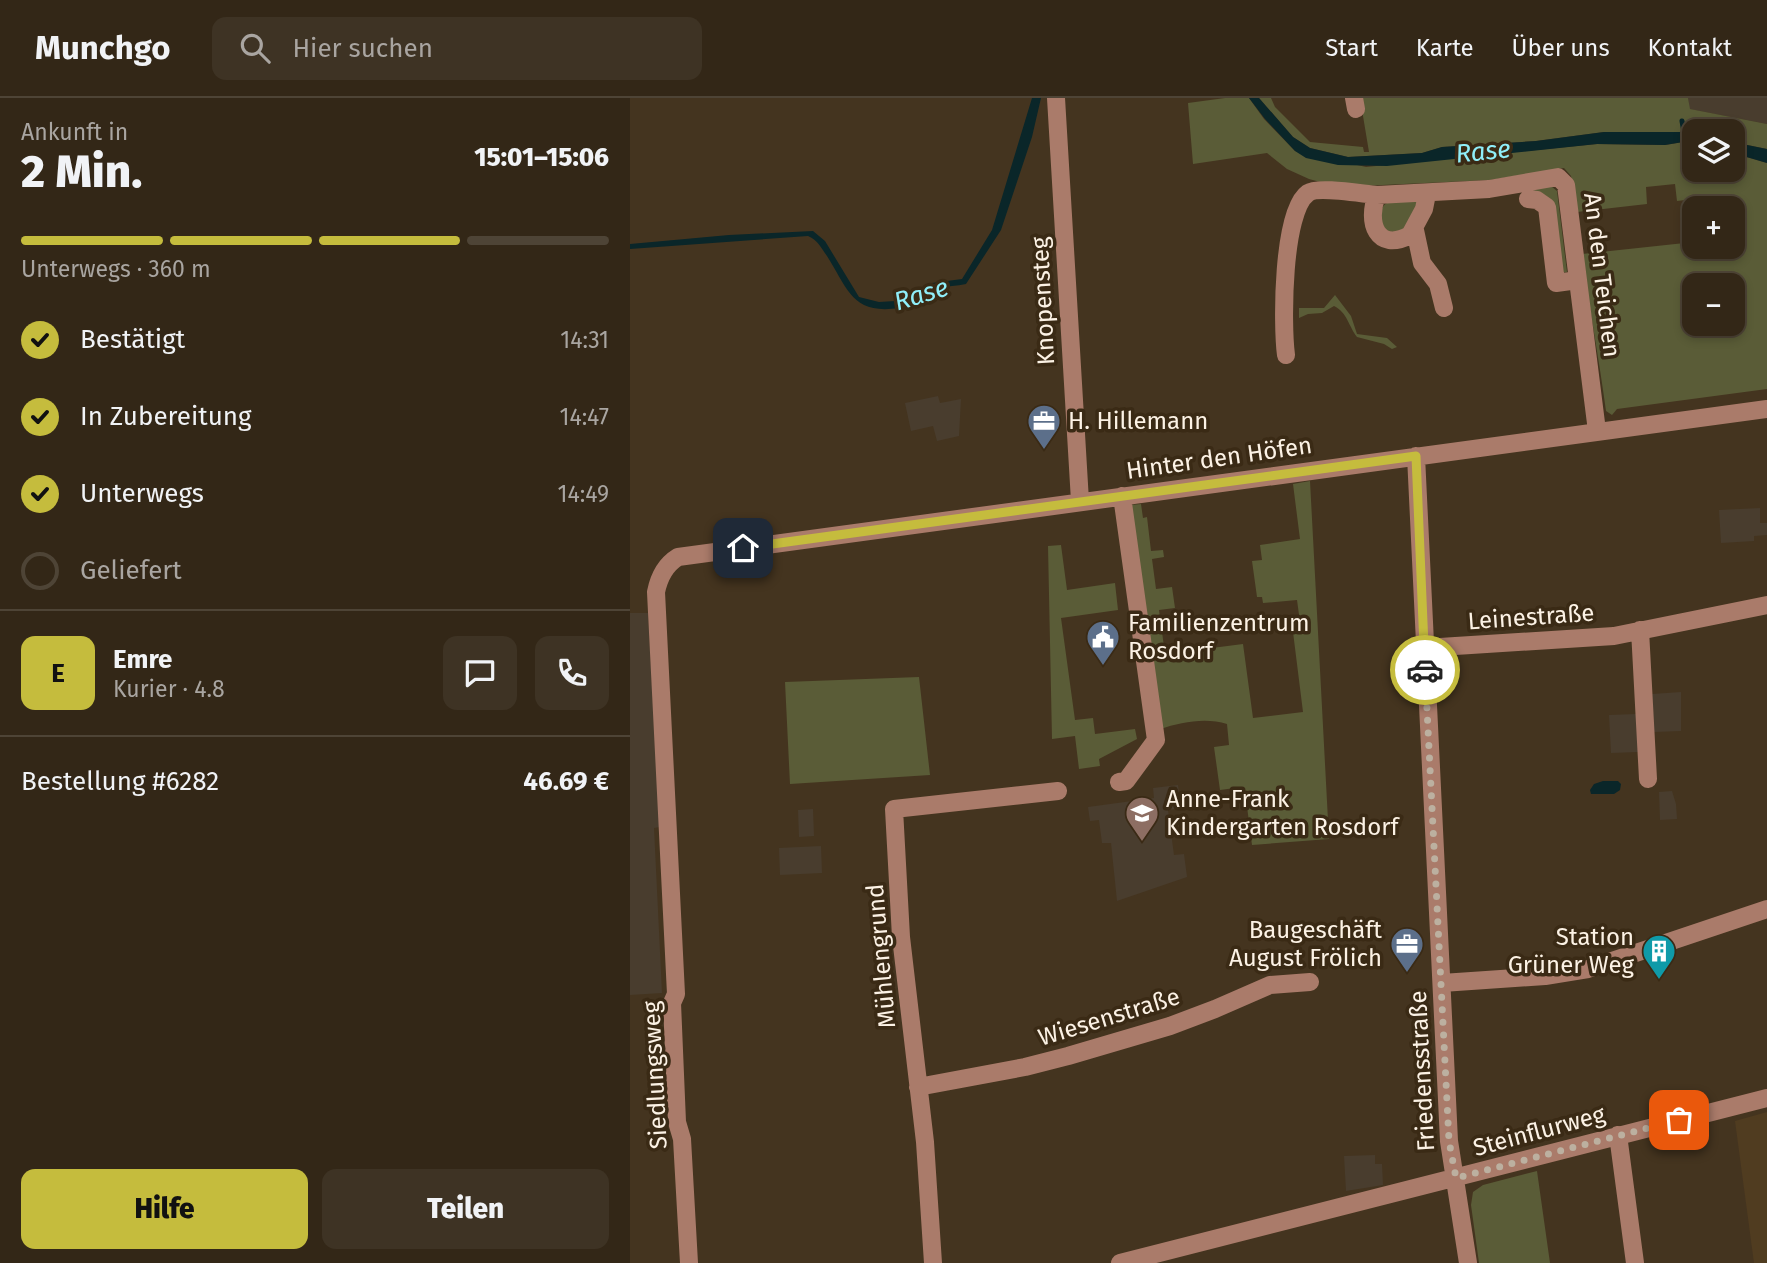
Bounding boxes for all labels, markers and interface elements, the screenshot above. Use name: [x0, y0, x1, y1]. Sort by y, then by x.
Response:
search box: [212, 17, 702, 80]
text: Munchgo: [35, 28, 170, 68]
icon: search: [236, 29, 274, 67]
text: Hier suchen: [292, 33, 433, 64]
text: Start: [1325, 34, 1378, 62]
text: Karte: [1416, 34, 1474, 62]
text: Über uns: [1512, 34, 1610, 62]
text: Kontakt: [1648, 34, 1732, 62]
text: Ankunft in: [21, 118, 128, 146]
map controls: [1682, 119, 1745, 336]
button: layers: [1682, 119, 1745, 182]
water label: Rase: [1454, 133, 1512, 170]
text: 15:01–15:06: [474, 142, 609, 173]
text: 2 Min.: [21, 144, 142, 199]
street label: An den Teichen: [1578, 191, 1626, 359]
button: +: [1682, 196, 1745, 259]
street label: Knopensteg: [1026, 236, 1060, 366]
text: Unterwegs · 360 m: [21, 255, 211, 283]
water label: Rase: [890, 272, 952, 317]
button: −: [1682, 273, 1745, 336]
icon: check: [21, 321, 59, 359]
text: Bestätigt: [80, 324, 185, 355]
text: 14:31: [560, 326, 609, 354]
icon: check: [21, 398, 59, 436]
text: In Zubereitung: [80, 401, 252, 432]
office icon: H. Hillemann: [1025, 402, 1063, 451]
text: 14:47: [560, 403, 609, 431]
place label: H. Hillemann: [1068, 407, 1208, 435]
street label: Hinter den Höfen: [1124, 431, 1314, 485]
icon: check: [21, 475, 59, 513]
text: Unterwegs: [80, 478, 204, 509]
text: 14:49: [558, 480, 609, 508]
pin: [713, 518, 773, 578]
icon: home: [724, 529, 762, 567]
text: Geliefert: [80, 555, 182, 586]
street label: Leinestraße: [1467, 599, 1595, 635]
place label: Familienzentrum Rosdorf: [1128, 609, 1310, 665]
public building icon: Familienzentrum Rosdorf: [1084, 618, 1122, 667]
courier: [1390, 635, 1460, 705]
button: chat: [443, 636, 517, 710]
button: phone: [535, 636, 609, 710]
text: Emre: [113, 644, 172, 675]
icon: car: [1406, 651, 1444, 689]
text: E: [51, 658, 65, 689]
text: Kurier · 4.8: [113, 675, 225, 703]
text: Bestellung #6282: [21, 766, 219, 797]
text: 46.69 €: [523, 766, 609, 797]
place label: Anne-Frank Kindergarten Rosdorf: [1166, 785, 1400, 841]
school or university icon: Anne-Frank Kindergarten Rosdorf: [1123, 794, 1161, 843]
street label: Mühlengrund: [861, 883, 901, 1029]
place label: Baugeschäft August Frölich: [1229, 916, 1382, 972]
place label: Station Grüner Weg: [1508, 923, 1635, 979]
office icon: Baugeschäft August Frölich: [1388, 925, 1426, 974]
building icon: Station Grüner Weg: [1640, 932, 1678, 981]
street label: Wiesenstraße: [1035, 982, 1183, 1052]
street label: Friedensstraße: [1404, 990, 1440, 1152]
street label: Siedlungsweg: [637, 1000, 673, 1150]
pin: [1649, 1090, 1709, 1150]
street label: Steinflurweg: [1470, 1100, 1609, 1162]
icon: bag: [1660, 1101, 1698, 1139]
button: Hilfe: [21, 1169, 308, 1249]
button: Teilen: [322, 1169, 609, 1249]

